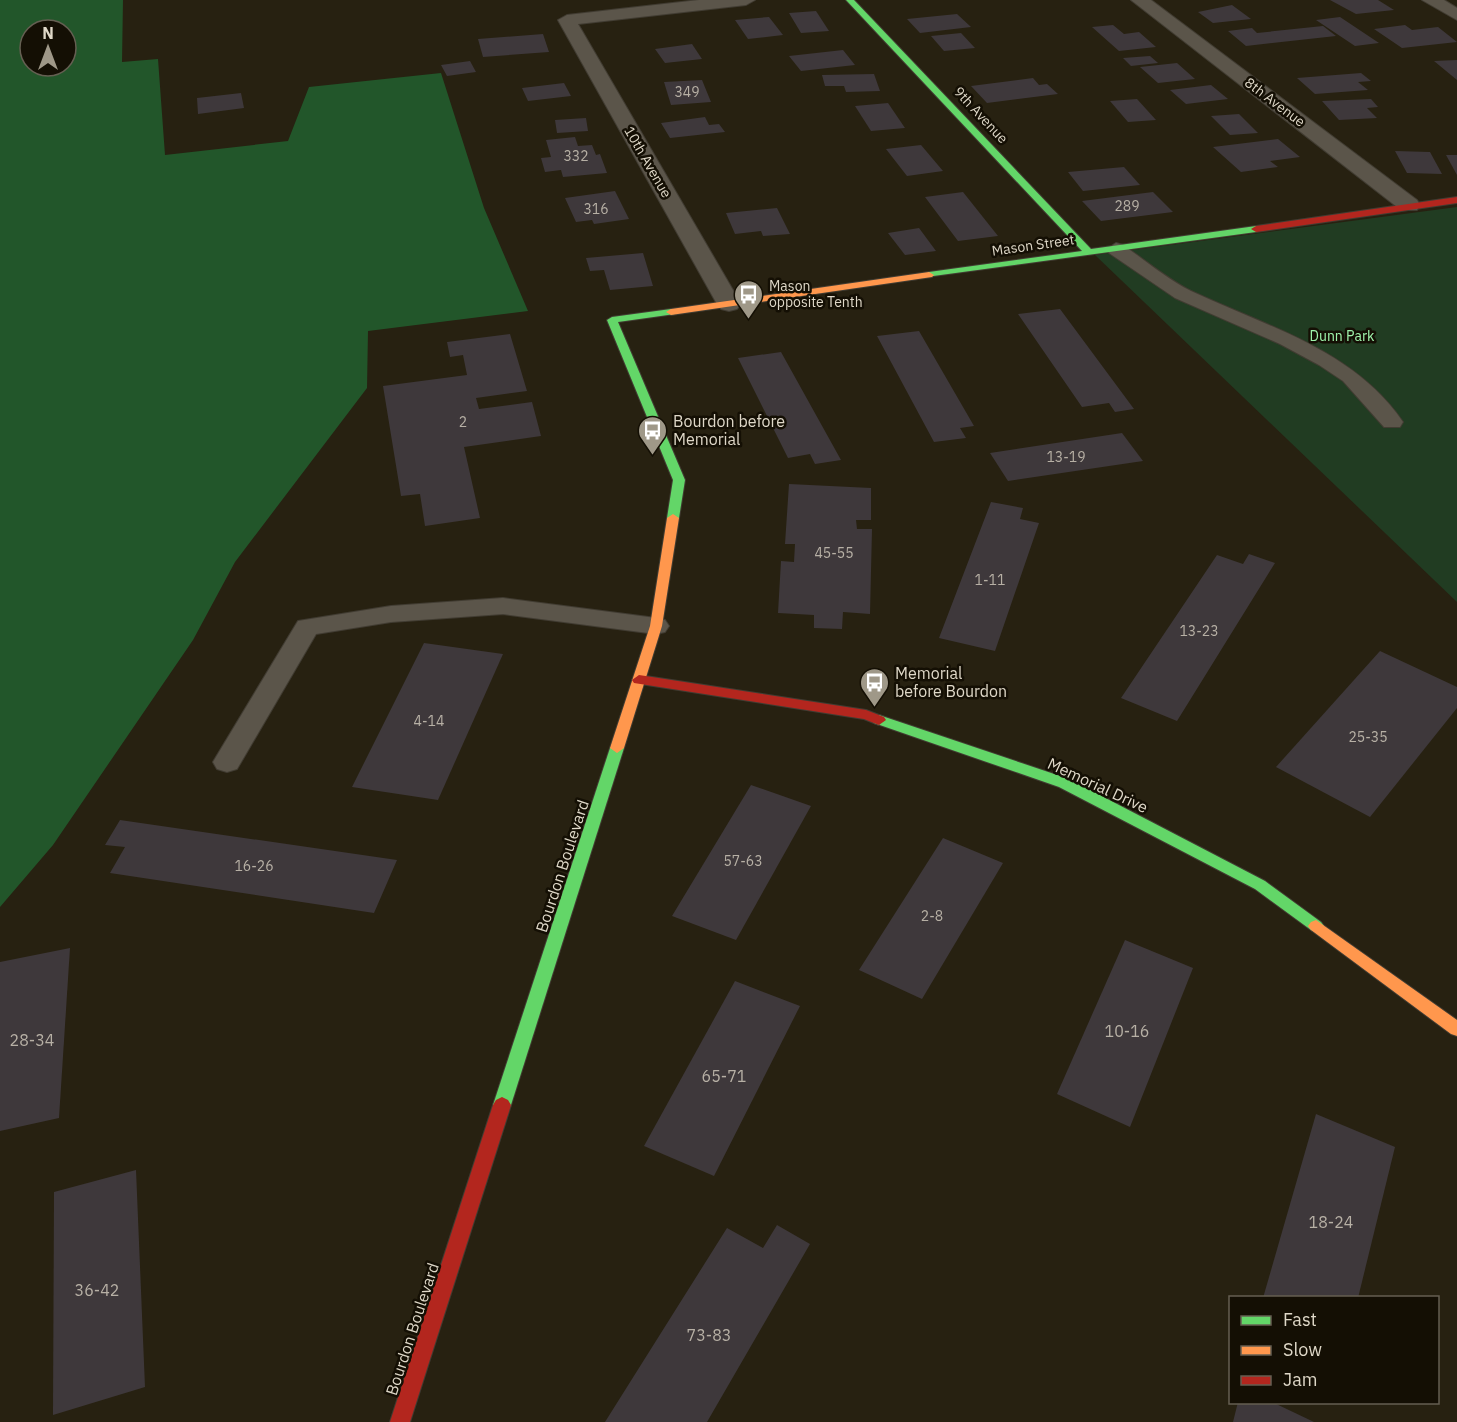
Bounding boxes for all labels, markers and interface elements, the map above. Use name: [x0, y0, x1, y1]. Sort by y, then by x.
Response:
north arrow: [18, 18, 78, 78]
text: N: [42, 23, 54, 43]
street label: 8th Avenue: [1241, 73, 1309, 131]
house number: 349: [674, 83, 700, 101]
street label: 9th Avenue: [950, 83, 1012, 147]
street label: 10th Avenue: [620, 123, 676, 201]
house number: 332: [563, 147, 589, 165]
house number: 289: [1114, 197, 1140, 215]
house number: 316: [583, 200, 609, 218]
street label: Mason Street: [991, 230, 1076, 260]
place label: Mason opposite Tenth: [769, 277, 863, 311]
bus stop icon: Mason opposite Tenth: [732, 278, 764, 320]
park label: Dunn Park: [1310, 327, 1375, 345]
place label: Bourdon before Memorial: [673, 411, 785, 449]
house number: 2: [459, 413, 467, 431]
bus stop icon: Bourdon before Memorial: [636, 414, 668, 456]
house number: 13-19: [1046, 448, 1086, 466]
house number: 45-55: [814, 544, 854, 562]
house number: 1-11: [975, 571, 1005, 589]
house number: 13-23: [1179, 622, 1219, 640]
place label: Memorial before Bourdon: [895, 663, 1007, 701]
bus stop icon: Memorial before Bourdon: [858, 666, 890, 708]
house number: 4-14: [414, 712, 444, 730]
house number: 25-35: [1348, 728, 1388, 746]
street label: Memorial Drive: [1045, 753, 1152, 817]
street label: Bourdon Boulevard: [531, 797, 593, 935]
house number: 57-63: [723, 852, 763, 870]
house number: 16-26: [234, 857, 274, 875]
house number: 2-8: [921, 907, 943, 925]
house number: 10-16: [1105, 1021, 1149, 1041]
house number: 28-34: [10, 1030, 54, 1050]
house number: 65-71: [702, 1066, 746, 1086]
house number: 18-24: [1309, 1212, 1353, 1232]
street label: Bourdon Boulevard: [381, 1260, 443, 1398]
house number: 36-42: [75, 1280, 119, 1300]
legend: [1229, 1296, 1439, 1404]
text: Fast: [1283, 1308, 1317, 1331]
house number: 73-83: [687, 1325, 731, 1345]
text: Slow: [1283, 1338, 1322, 1361]
text: Jam: [1283, 1368, 1318, 1391]

